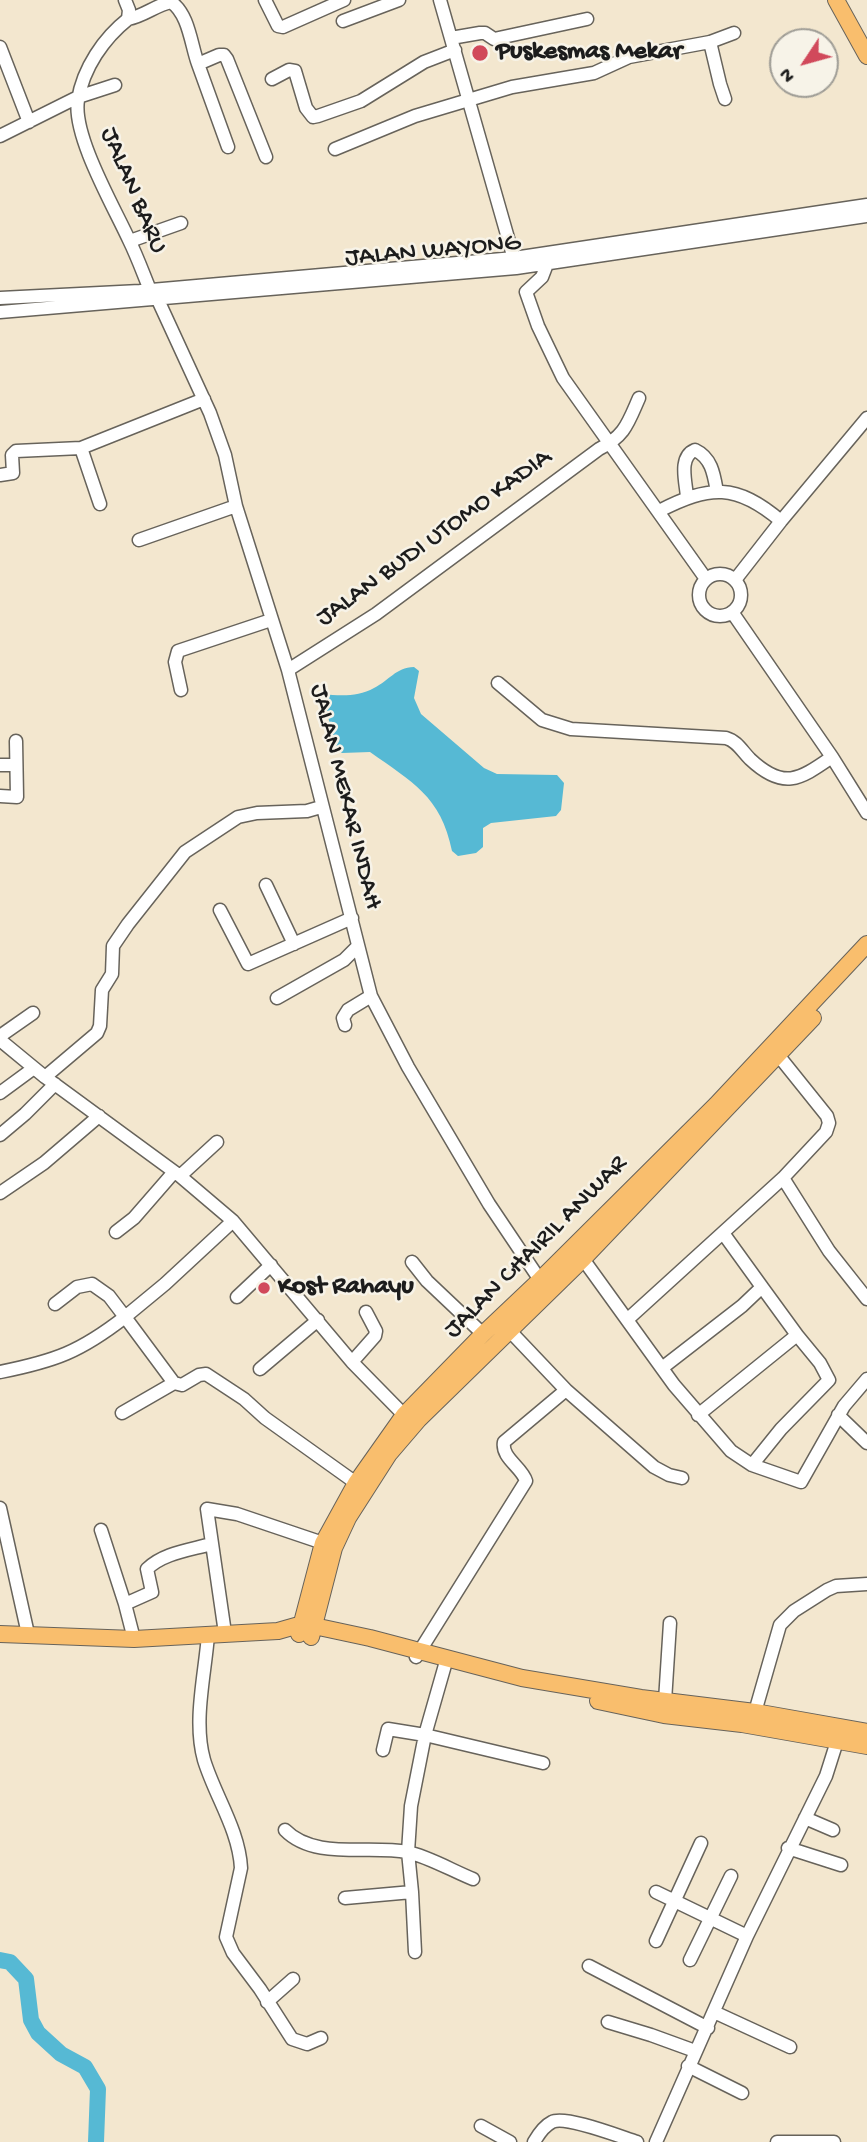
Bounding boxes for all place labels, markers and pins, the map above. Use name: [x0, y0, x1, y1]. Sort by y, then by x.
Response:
place label: Puskesmas Mekar: [496, 37, 682, 69]
marker: Puskesmas Mekar: [470, 43, 490, 63]
place label: Kost Rahayu: [278, 1272, 414, 1304]
marker: Kost Rahayu: [256, 1280, 272, 1296]

